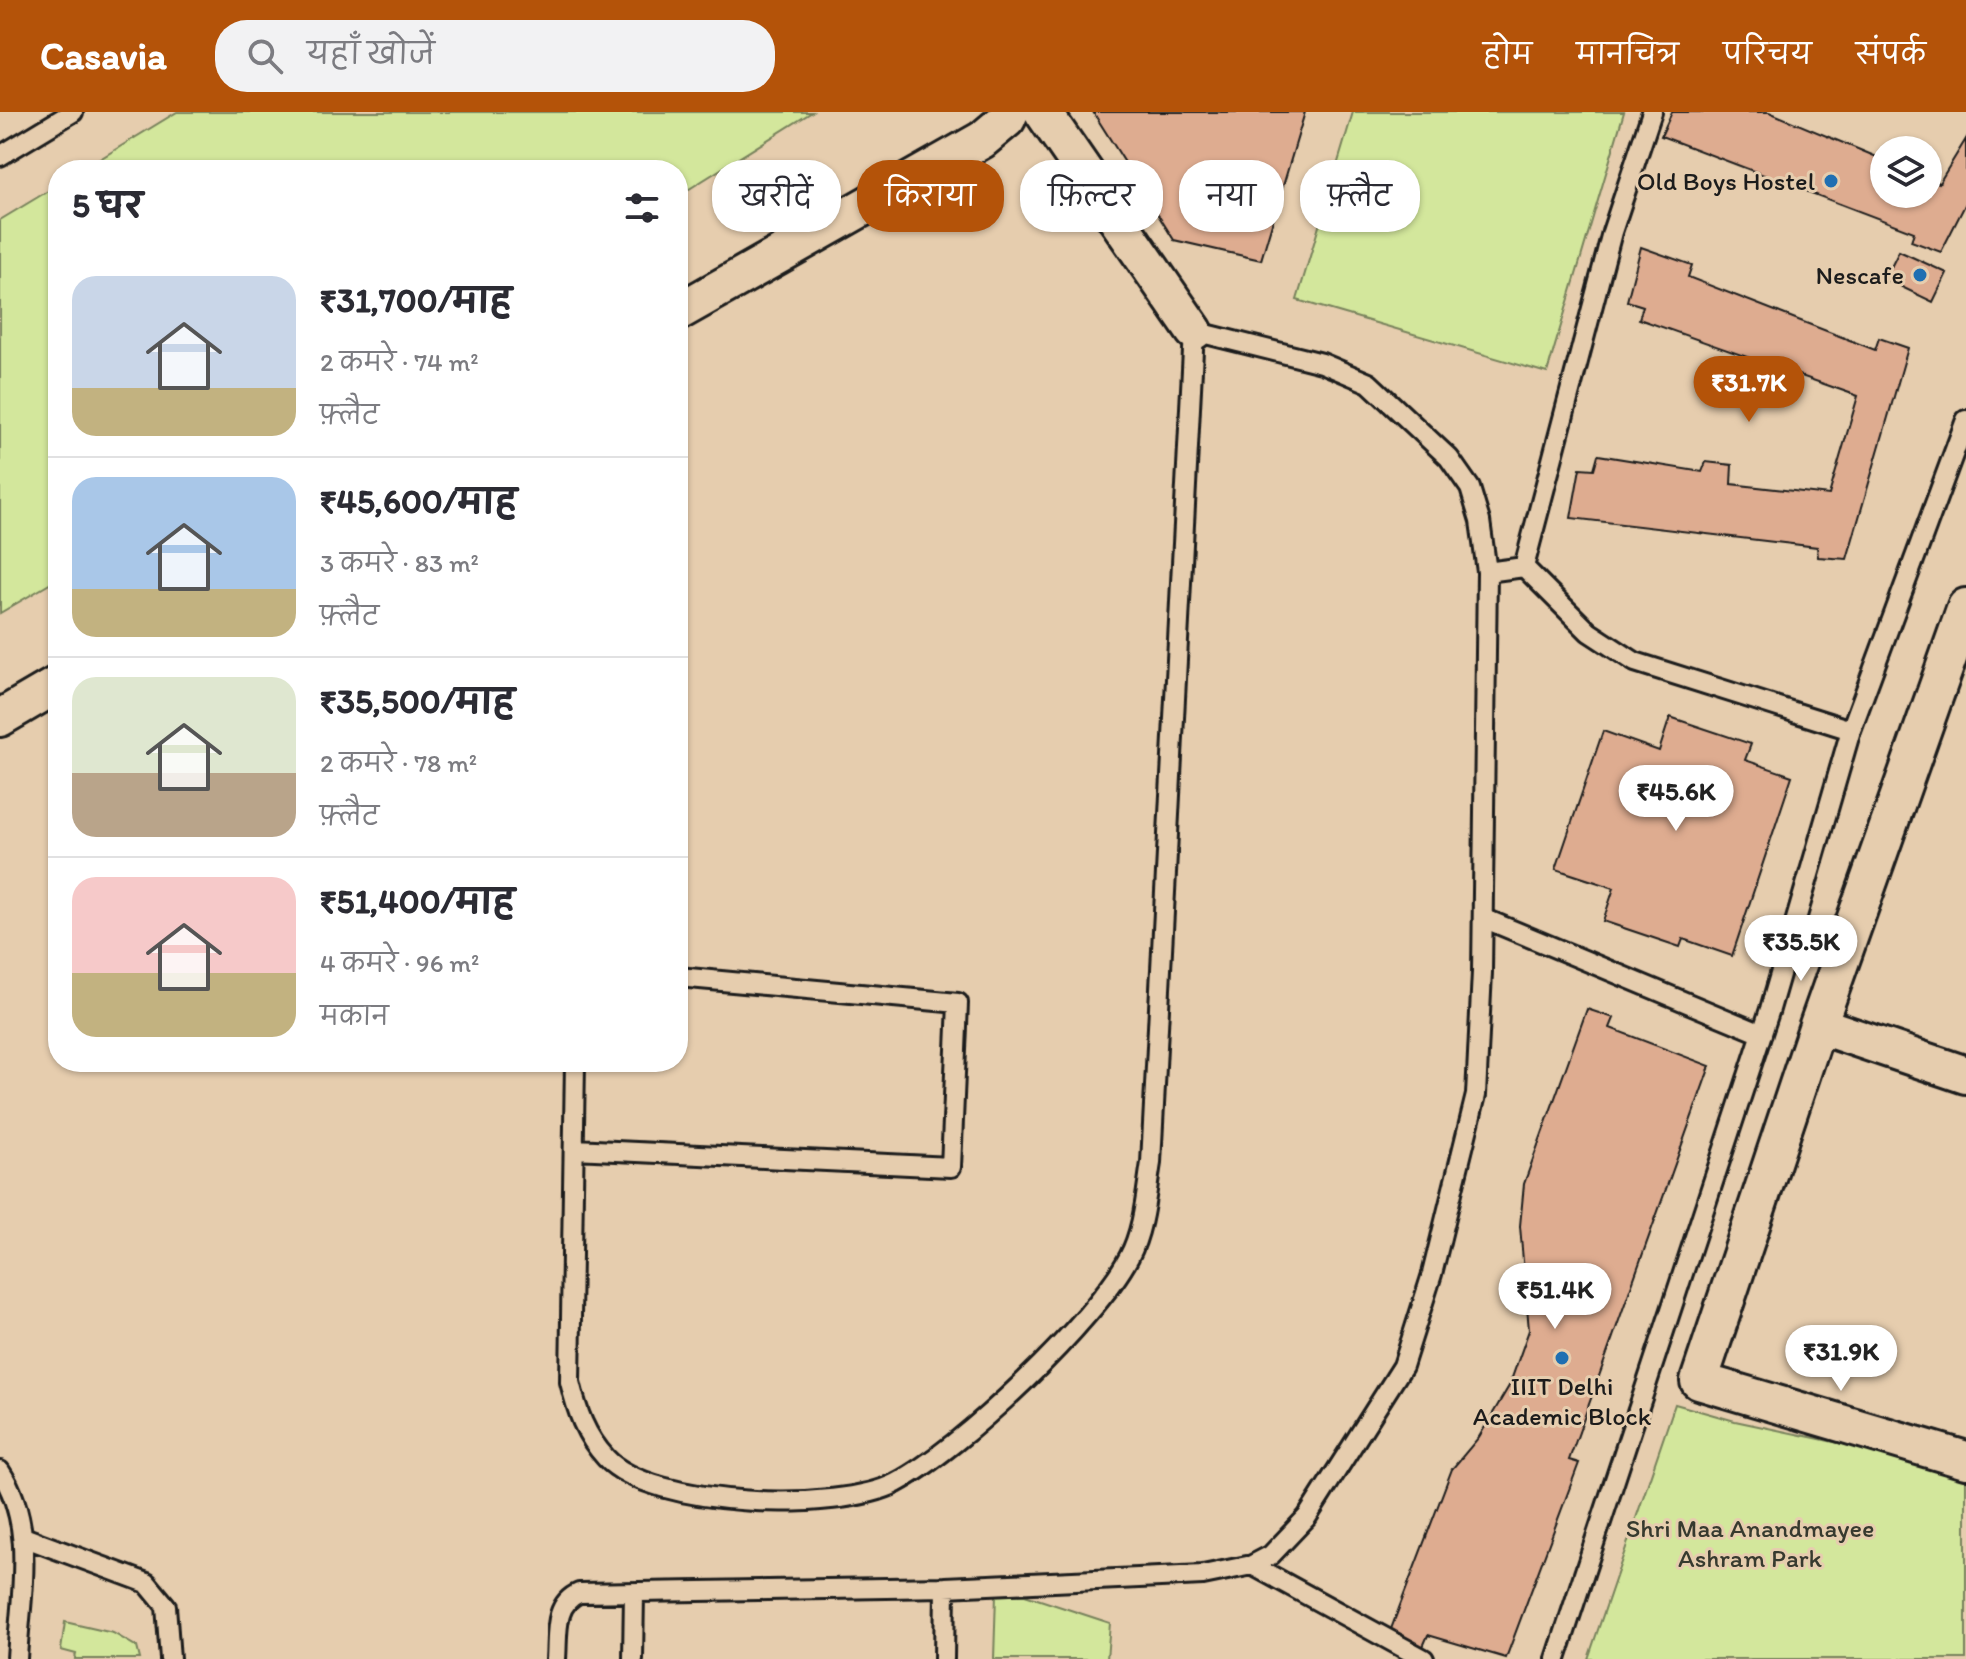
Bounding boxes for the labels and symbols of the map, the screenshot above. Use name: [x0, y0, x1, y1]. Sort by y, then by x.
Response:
place label: Old Boys Hostel: [1637, 165, 1815, 197]
marker: Old Boys Hostel: [1822, 172, 1840, 190]
place label: Nescafe: [1815, 259, 1904, 291]
marker: Nescafe: [1911, 266, 1929, 284]
pin: ₹31.7K: [1684, 356, 1814, 424]
pin: ₹45.6K: [1611, 765, 1741, 833]
pin: ₹35.5K: [1736, 915, 1866, 983]
pin: ₹51.4K: [1490, 1263, 1620, 1331]
pin: ₹31.9K: [1776, 1325, 1906, 1393]
marker: IIIT Delhi Academic Block: [1553, 1349, 1571, 1367]
place label: IIIT Delhi Academic Block: [1473, 1370, 1652, 1432]
park label: Shri Maa Anandmayee Ashram Park: [1626, 1512, 1874, 1574]

